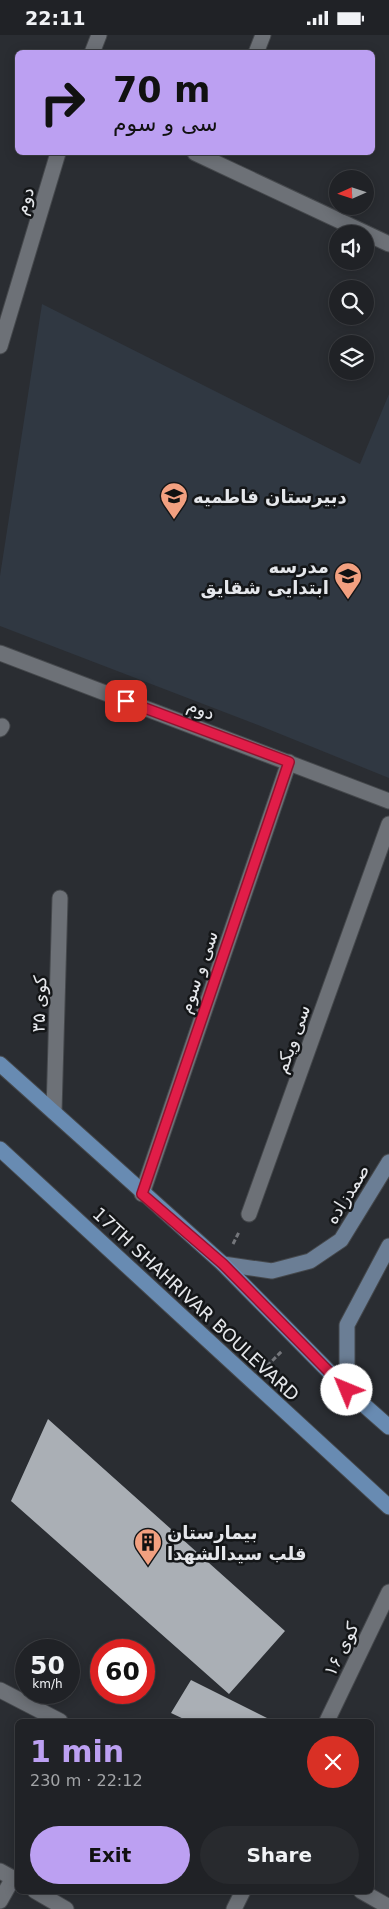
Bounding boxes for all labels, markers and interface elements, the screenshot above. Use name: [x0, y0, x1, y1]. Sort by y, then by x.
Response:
text: 22:11: [25, 7, 85, 29]
icon: right: [30, 70, 95, 135]
text: 70 m: [113, 70, 210, 110]
text: سی و سوم: [113, 111, 218, 136]
north arrow: [329, 170, 374, 215]
map controls: [329, 170, 374, 380]
street label: دوم: [10, 185, 39, 218]
button: sound: [329, 225, 374, 270]
button: search: [329, 280, 374, 325]
button: layers: [329, 335, 374, 380]
school or university icon: دبیرستان فاطمیه: [159, 481, 189, 520]
place label: دبیرستان فاطمیه: [193, 486, 347, 508]
place label: مدرسه ابتدایی شقایق: [201, 556, 329, 599]
school or university icon: مدرسه ابتدایی شقایق: [333, 561, 363, 600]
pin: [105, 680, 147, 722]
icon: arrive: [112, 687, 140, 715]
street label: دوم: [184, 694, 218, 725]
street label: سی و سوم: [174, 928, 223, 1016]
street label: کوی ۳۵: [28, 975, 52, 1033]
street label: سی ویکم: [270, 1002, 315, 1076]
street label: صمدزاده: [321, 1160, 373, 1228]
street label: 17TH SHAHRIVAR BOULEVARD: [89, 1203, 303, 1405]
position arrow: [320, 1363, 372, 1415]
place label: بیمارستان قلب سیدالشهدا: [167, 1522, 307, 1565]
building icon: بیمارستان قلب سیدالشهدا: [133, 1527, 163, 1566]
street label: کوی ۱۶: [319, 1618, 364, 1680]
speed limit sign: 60: [90, 1639, 155, 1704]
text: 50: [30, 1651, 65, 1680]
text: km/h: [32, 1677, 63, 1691]
text: 1 min: [30, 1734, 124, 1769]
button: close: [307, 1736, 359, 1788]
text: 230 m · 22:12: [30, 1771, 143, 1790]
button: Exit: [30, 1826, 190, 1884]
button: Share: [200, 1826, 359, 1884]

